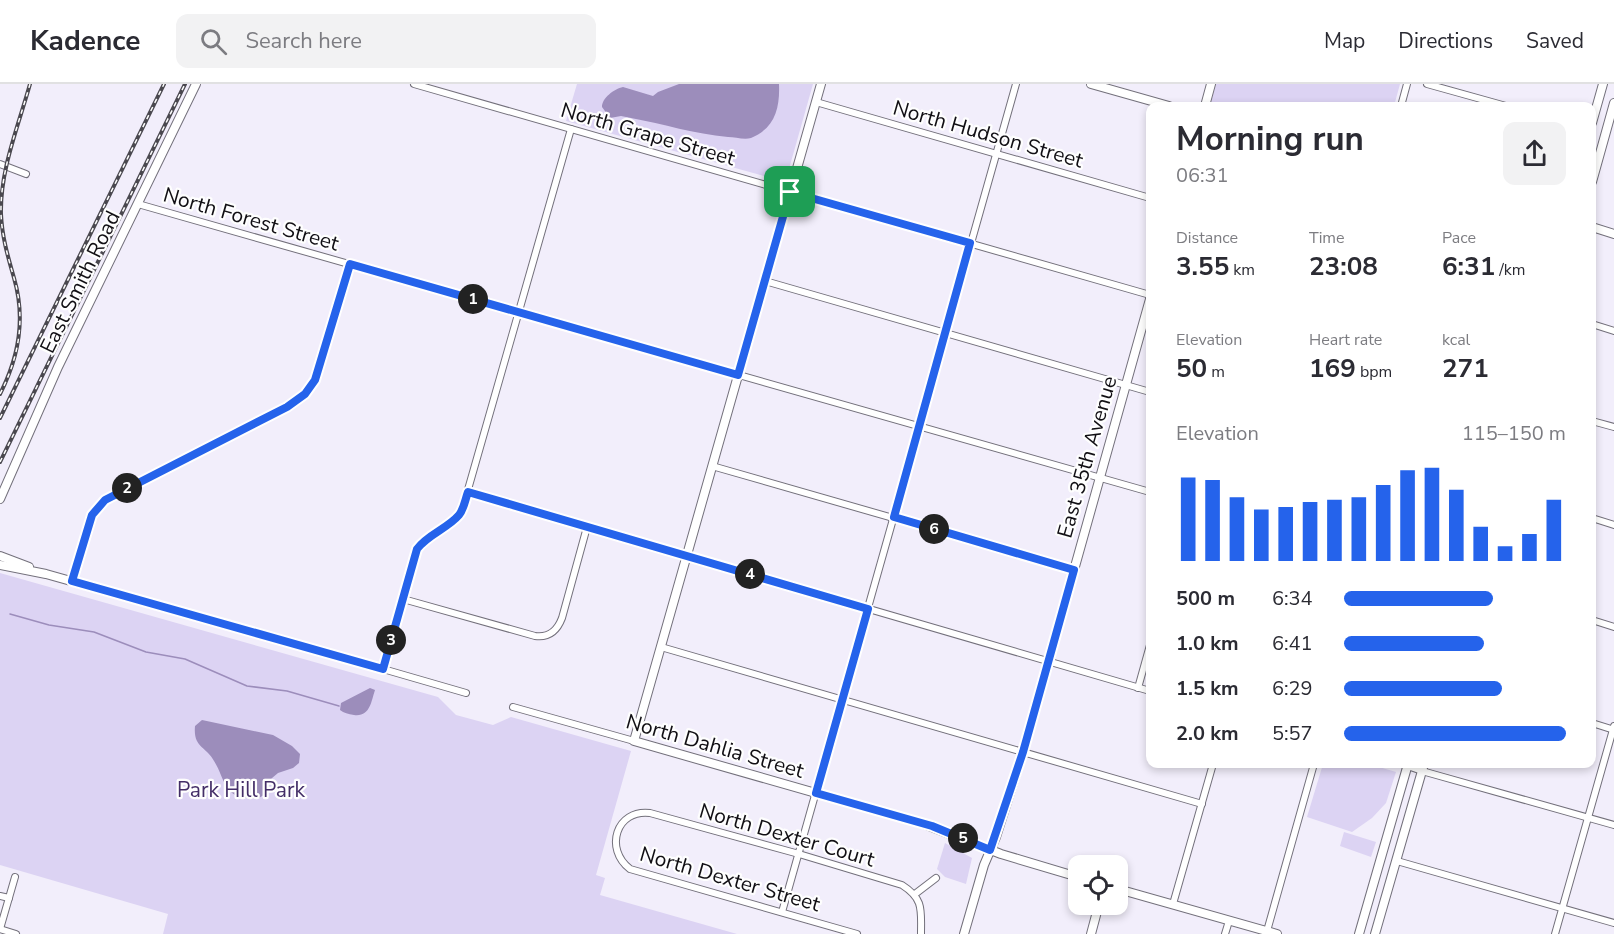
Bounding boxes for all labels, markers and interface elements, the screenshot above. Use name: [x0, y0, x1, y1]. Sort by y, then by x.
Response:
search box: [176, 14, 596, 68]
text: Kadence: [30, 22, 140, 60]
icon: search: [197, 25, 230, 58]
text: Search here: [245, 26, 362, 56]
text: Map: [1324, 27, 1365, 55]
text: Directions: [1398, 27, 1493, 55]
text: Saved: [1526, 27, 1584, 55]
street label: North Hudson Street: [890, 93, 1087, 175]
street label: North Grape Street: [558, 96, 739, 172]
text: Morning run: [1176, 117, 1364, 162]
button: share: [1503, 122, 1566, 185]
text: 06:31: [1176, 162, 1229, 189]
pin: [764, 166, 815, 217]
icon: arrive: [773, 175, 806, 208]
street label: North Forest Street: [160, 181, 343, 258]
street label: East Smith Road: [33, 206, 127, 358]
text: Distance: [1176, 227, 1238, 249]
text: Time: [1309, 227, 1345, 249]
text: Pace: [1442, 227, 1476, 249]
text: 3.55: [1176, 249, 1229, 284]
text: 23:08: [1309, 249, 1378, 284]
text: 6:31: [1442, 249, 1495, 284]
text: km: [1229, 259, 1255, 281]
text: /km: [1495, 259, 1526, 281]
pin: 1: [458, 284, 488, 314]
text: 1: [468, 288, 478, 310]
text: Elevation: [1176, 329, 1242, 351]
text: Heart rate: [1309, 329, 1382, 351]
text: kcal: [1442, 329, 1470, 351]
text: 50: [1176, 351, 1207, 386]
text: 169: [1309, 351, 1356, 386]
text: 271: [1442, 351, 1489, 386]
text: m: [1207, 361, 1225, 383]
text: bpm: [1356, 361, 1392, 383]
street label: East 35th Avenue: [1050, 373, 1124, 541]
text: Elevation: [1176, 420, 1259, 447]
text: 115–150 m: [1462, 420, 1566, 447]
pin: 2: [112, 473, 142, 503]
text: 2: [122, 477, 132, 499]
pin: 6: [919, 514, 949, 544]
text: 6: [929, 518, 939, 540]
pin: 4: [735, 559, 765, 589]
text: 4: [745, 563, 755, 585]
text: 500 m: [1176, 585, 1235, 612]
text: 6:34: [1272, 585, 1313, 612]
pin: 3: [376, 625, 406, 655]
text: 3: [386, 629, 396, 651]
text: 1.0 km: [1176, 630, 1239, 657]
text: 6:41: [1272, 630, 1313, 657]
text: 1.5 km: [1176, 675, 1239, 702]
text: 6:29: [1272, 675, 1313, 702]
street label: North Dahlia Street: [623, 707, 808, 785]
text: 2.0 km: [1176, 720, 1239, 747]
text: 5:57: [1272, 720, 1313, 747]
park label: Park Hill Park: [177, 776, 305, 804]
street label: North Dexter Court: [696, 797, 879, 874]
pin: 5: [948, 823, 978, 853]
text: 5: [958, 827, 968, 849]
street label: North Dexter Street: [637, 840, 824, 918]
map controls: [1068, 855, 1128, 915]
button: locate: [1068, 855, 1128, 915]

